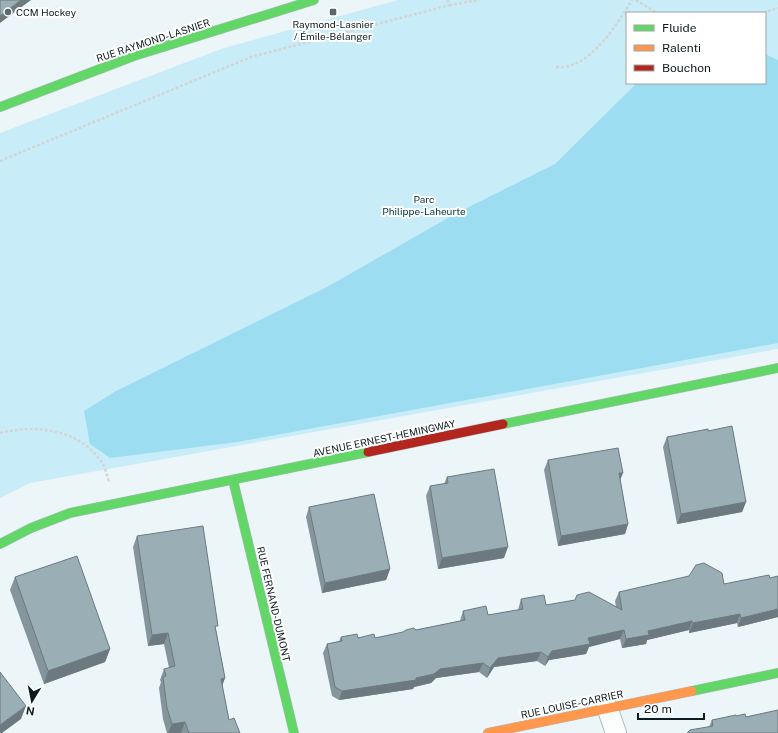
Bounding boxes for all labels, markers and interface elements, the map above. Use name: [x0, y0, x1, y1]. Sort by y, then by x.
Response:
place label: CCM Hockey: [16, 6, 77, 18]
marker: CCM Hockey: [3, 7, 13, 17]
marker: Raymond-Lasnier / Émile-Bélanger: [328, 7, 338, 17]
legend: [626, 12, 766, 84]
street label: RUE RAYMOND-LASNIER: [95, 16, 212, 64]
place label: Raymond-Lasnier / Émile-Bélanger: [292, 18, 374, 42]
text: Fluide: [662, 21, 697, 35]
text: Ralenti: [662, 41, 701, 55]
text: Bouchon: [662, 61, 711, 75]
park label: Parc Philippe-Laheurte: [382, 193, 466, 217]
street label: AVENUE ERNEST-HEMINGWAY: [312, 417, 456, 459]
street label: RUE FERNAND-DUMONT: [255, 545, 293, 663]
north arrow: [12, 681, 52, 721]
street label: RUE LOUISE-CARRIER: [520, 687, 625, 721]
scale bar: [638, 695, 704, 721]
text: 20 m: [644, 702, 672, 716]
text: N: [25, 704, 36, 718]

